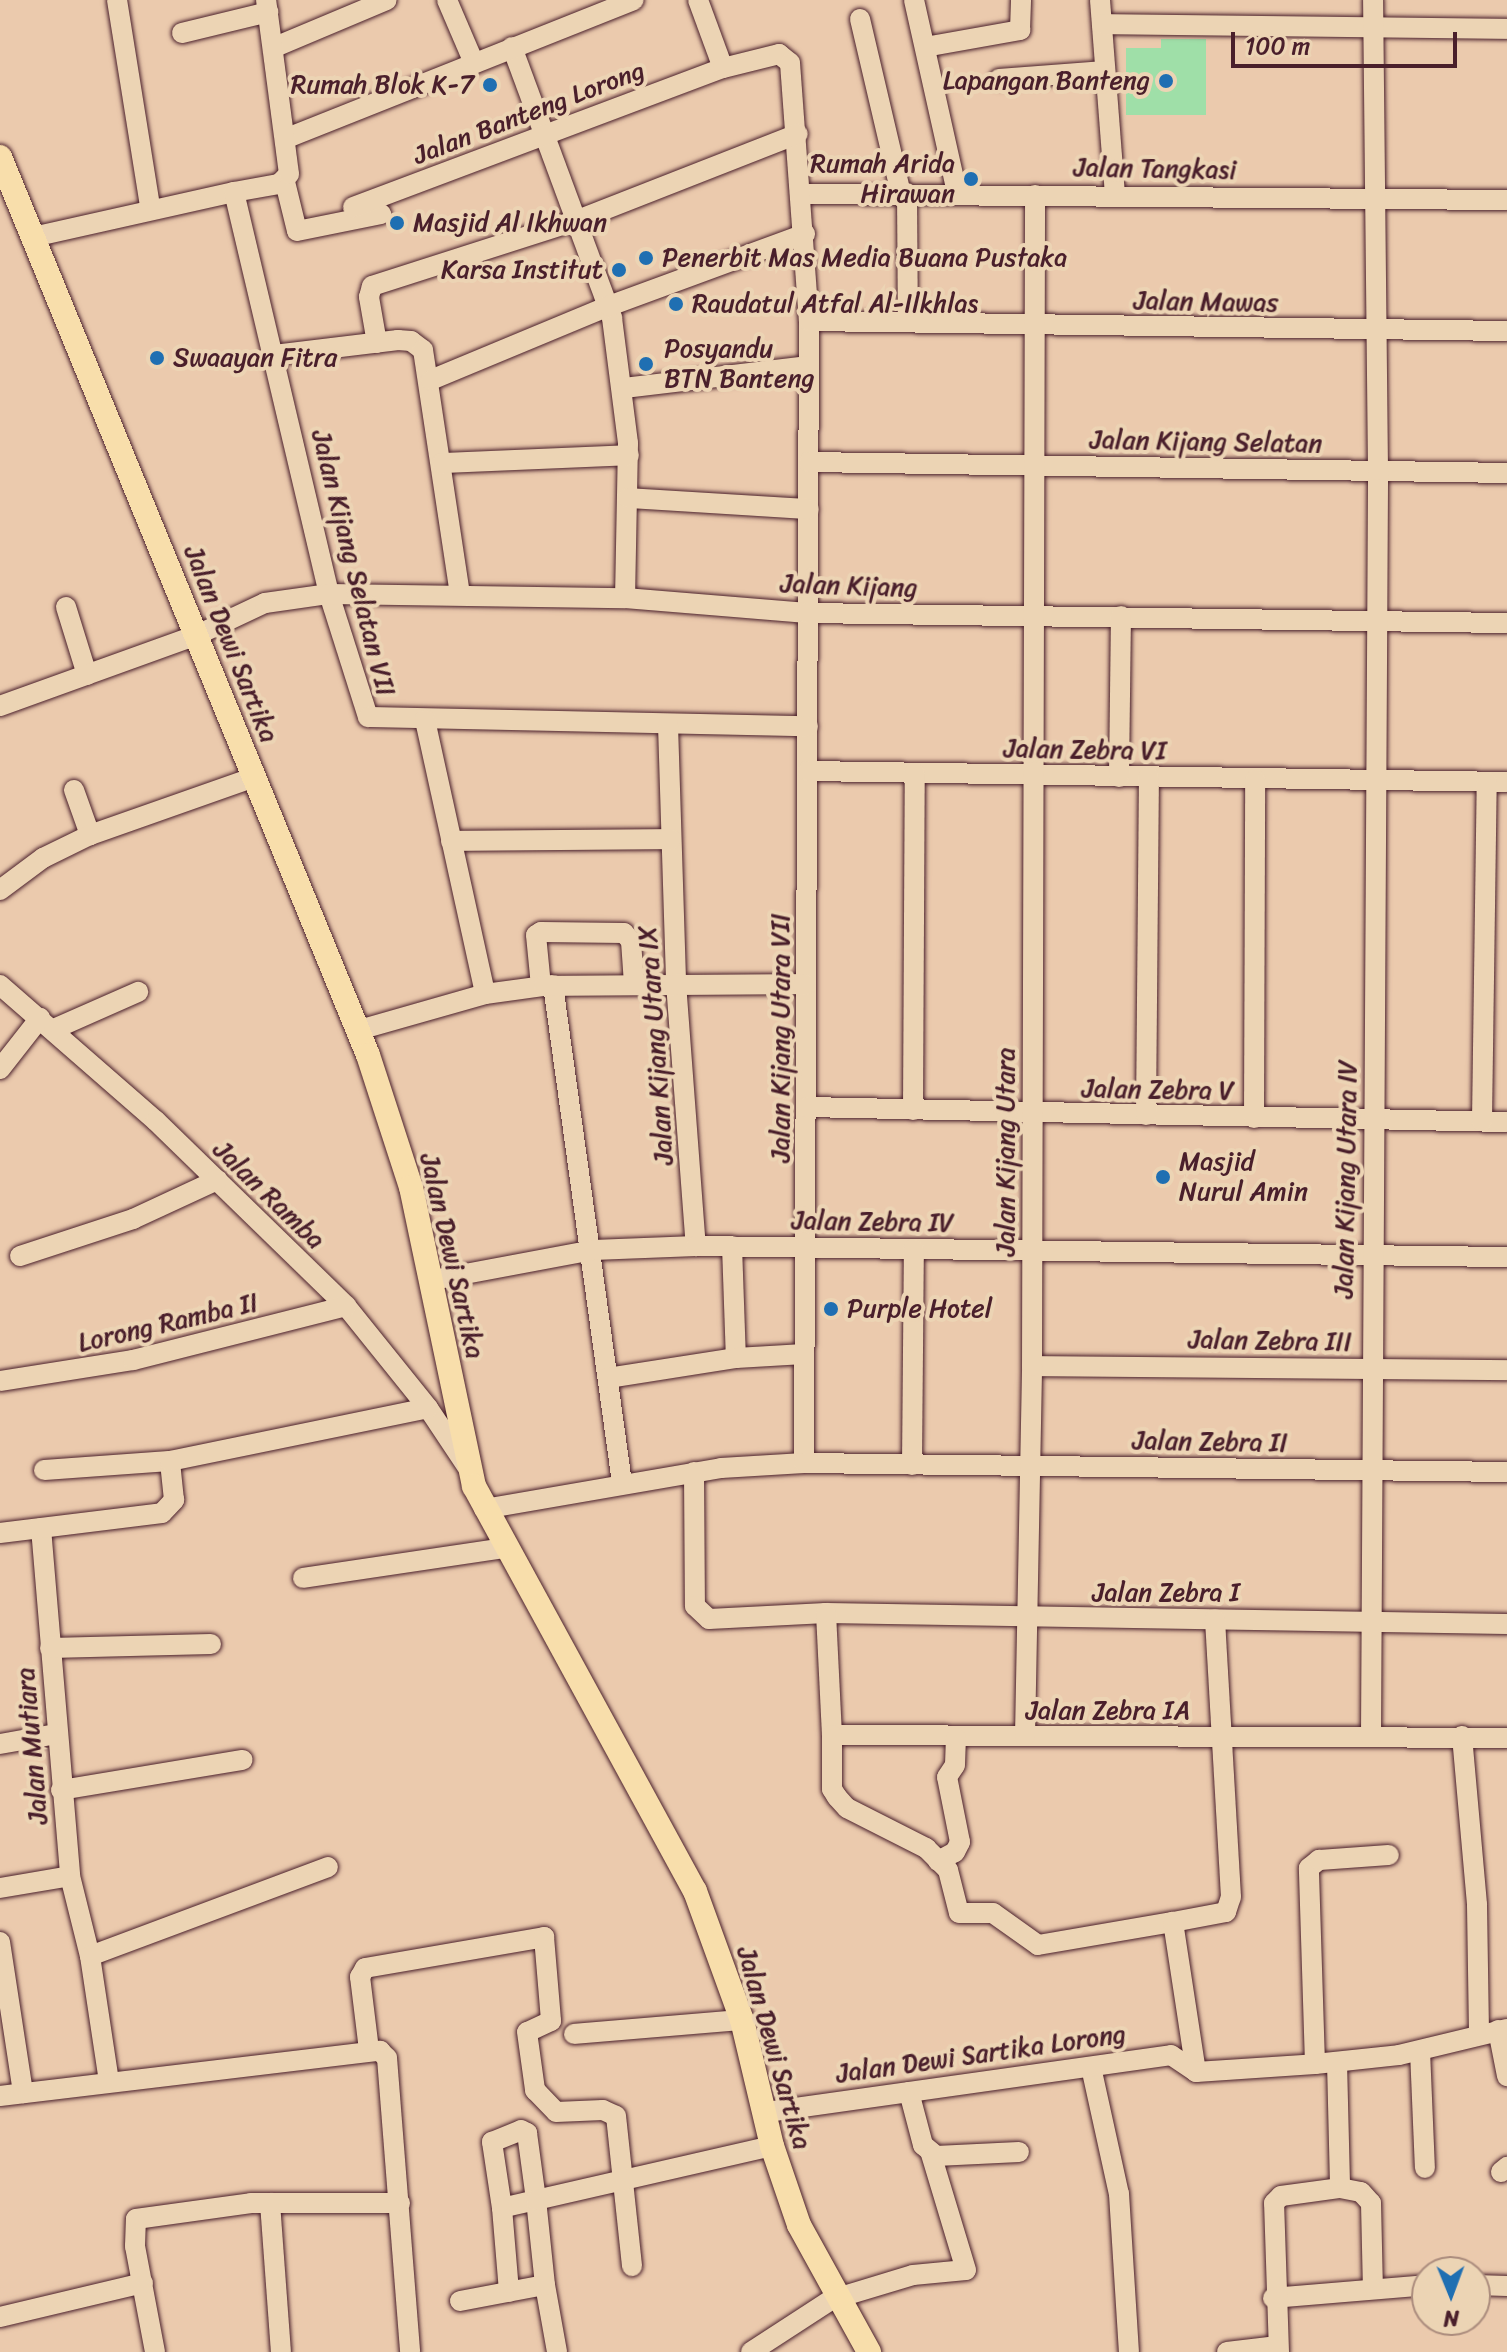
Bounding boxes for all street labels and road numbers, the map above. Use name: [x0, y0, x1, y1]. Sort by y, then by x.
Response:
street label: Jalan Banteng Lorong: [409, 55, 649, 171]
street label: Jalan Tangkasi: [1072, 152, 1238, 186]
street label: Jalan Mawas: [1134, 285, 1278, 319]
street label: Jalan Kijang Selatan: [1089, 424, 1323, 460]
street label: Jalan Kijang Selatan VII: [305, 426, 401, 700]
street label: Jalan Dewi Sartika: [177, 540, 285, 748]
street label: Jalan Kijang: [779, 568, 919, 604]
street label: Jalan Zebra VI: [1003, 733, 1167, 767]
street label: Jalan Kijang Utara VII: [765, 913, 797, 1163]
street label: Jalan Kijang Utara IX: [632, 922, 680, 1168]
street label: Jalan Kijang Utara: [990, 1047, 1022, 1257]
street label: Jalan Kijang Utara IV: [1328, 1057, 1364, 1301]
street label: Jalan Zebra V: [1081, 1073, 1235, 1107]
street label: Jalan Ramba: [207, 1134, 331, 1256]
street label: Jalan Dewi Sartika: [413, 1149, 491, 1363]
street label: Jalan Zebra IV: [791, 1205, 955, 1239]
street label: Lorong Ramba II: [75, 1287, 261, 1359]
street label: Jalan Zebra III: [1187, 1324, 1353, 1358]
street label: Jalan Zebra II: [1131, 1425, 1289, 1459]
street label: Jalan Zebra I: [1091, 1577, 1241, 1609]
street label: Jalan Mutiara: [10, 1666, 54, 1826]
street label: Jalan Zebra IA: [1025, 1695, 1191, 1727]
street label: Jalan Dewi Sartika: [730, 1941, 818, 2155]
street label: Jalan Dewi Sartika Lorong: [832, 2018, 1130, 2090]

